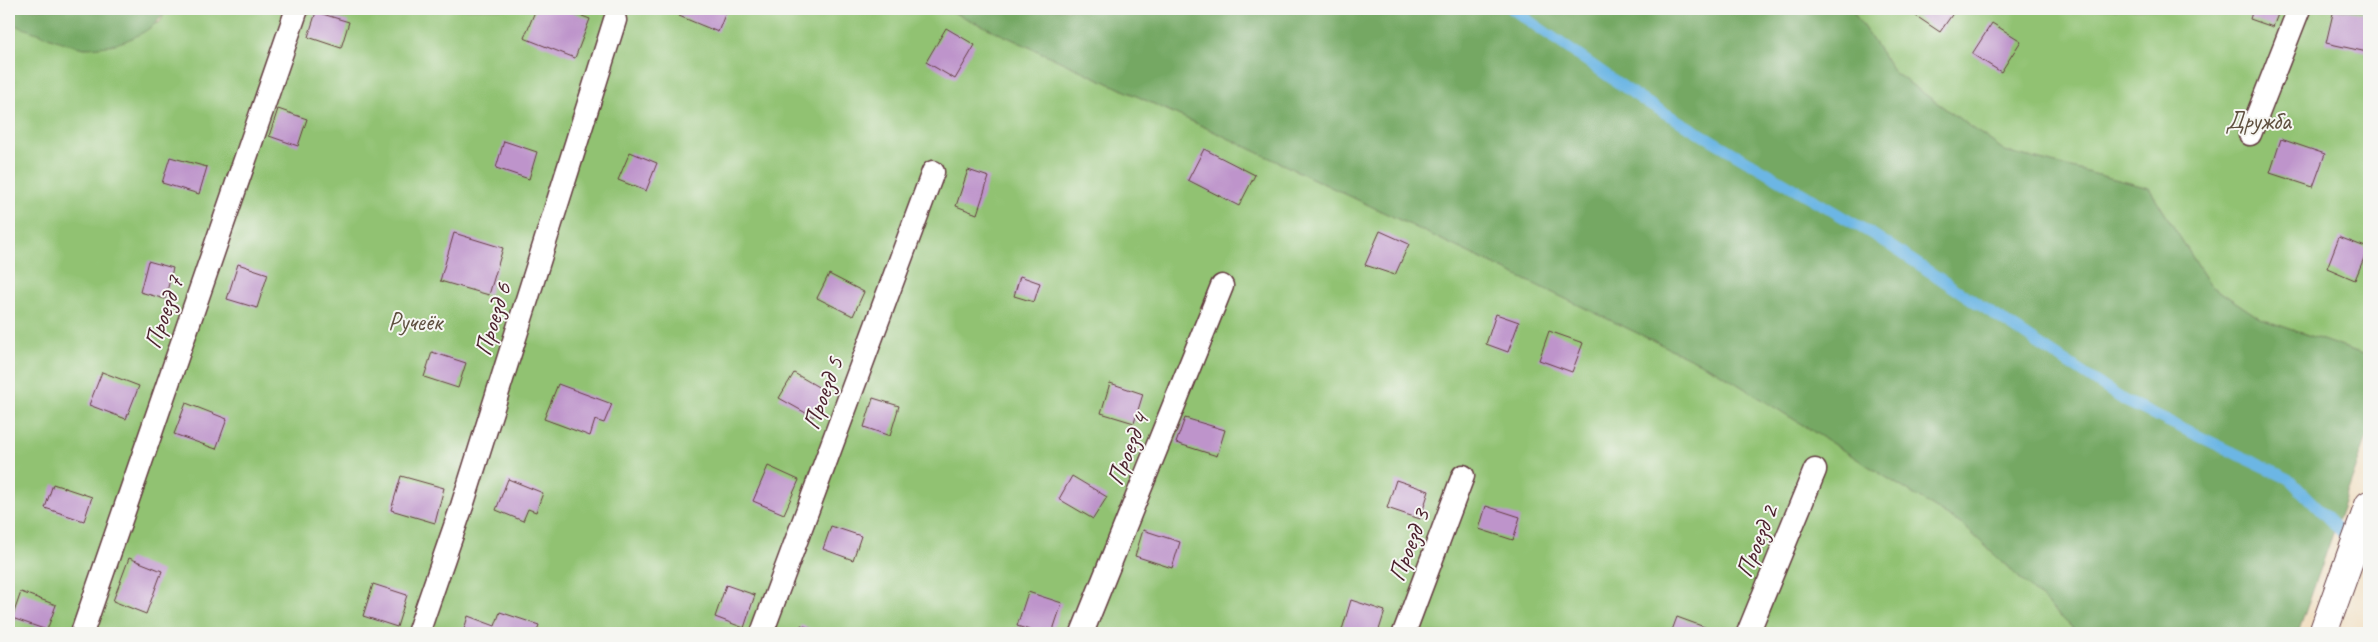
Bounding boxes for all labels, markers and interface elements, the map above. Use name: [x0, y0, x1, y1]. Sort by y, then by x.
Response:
park label: Дружба: [2225, 105, 2293, 137]
street label: Проезд 7: [137, 270, 192, 353]
street label: Проезд 6: [467, 278, 519, 360]
park label: Ручеёк: [388, 306, 445, 338]
street label: Проезд 5: [795, 351, 851, 434]
street label: Проезд 4: [1099, 406, 1158, 490]
street label: Проезд 2: [1728, 499, 1786, 582]
street label: Проезд 3: [1381, 503, 1438, 586]

